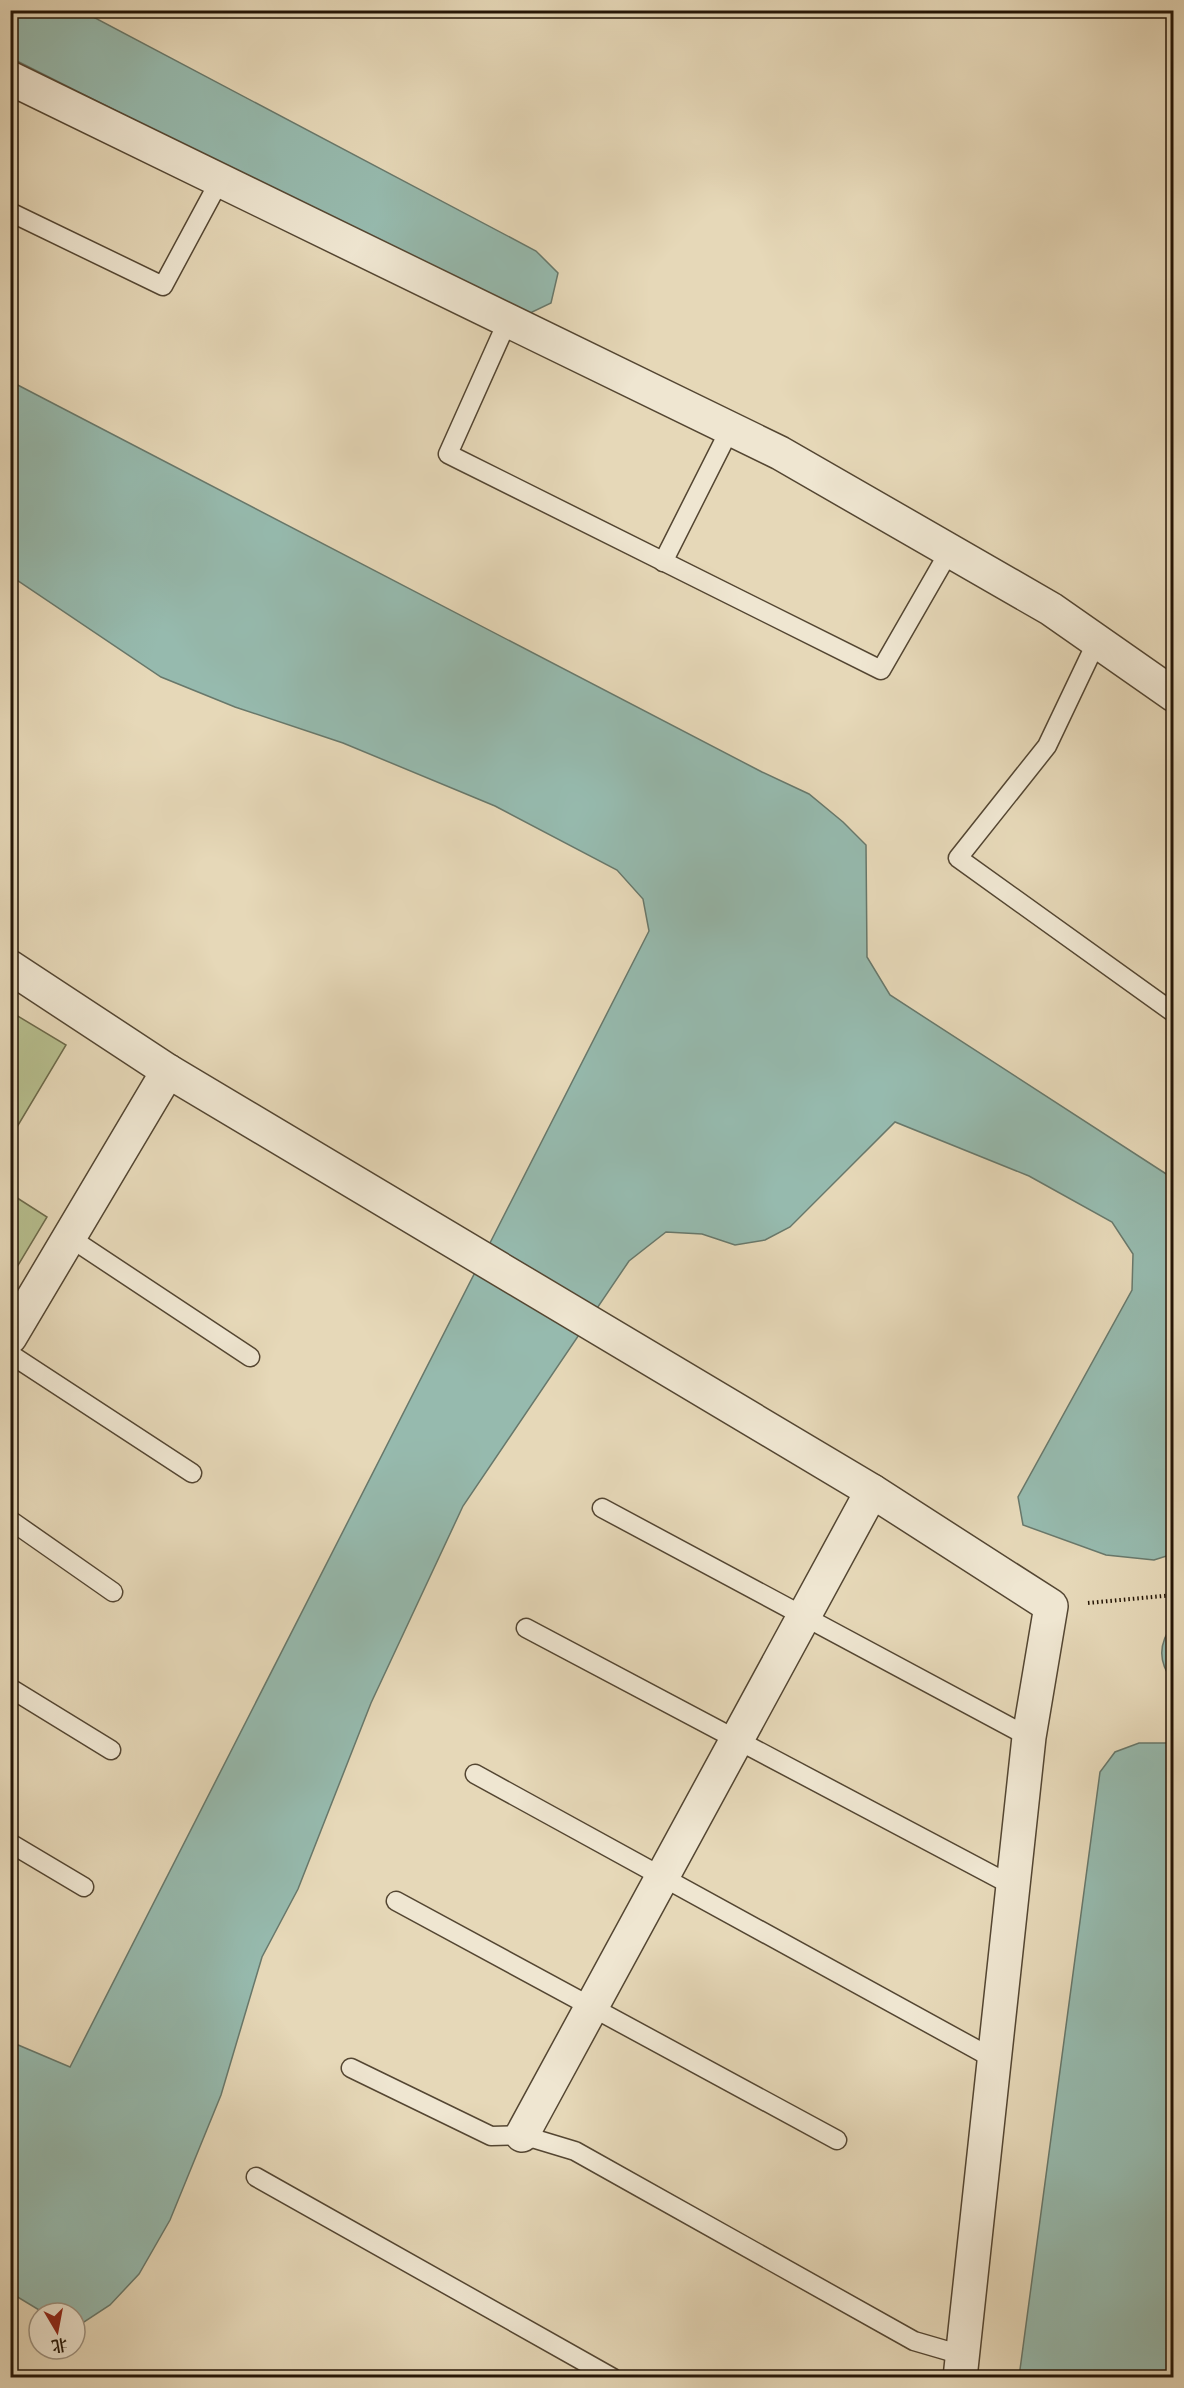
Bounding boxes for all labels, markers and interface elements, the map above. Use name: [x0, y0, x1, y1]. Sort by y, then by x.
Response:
north arrow: [27, 2301, 87, 2361]
text: 北: [50, 2333, 69, 2357]

